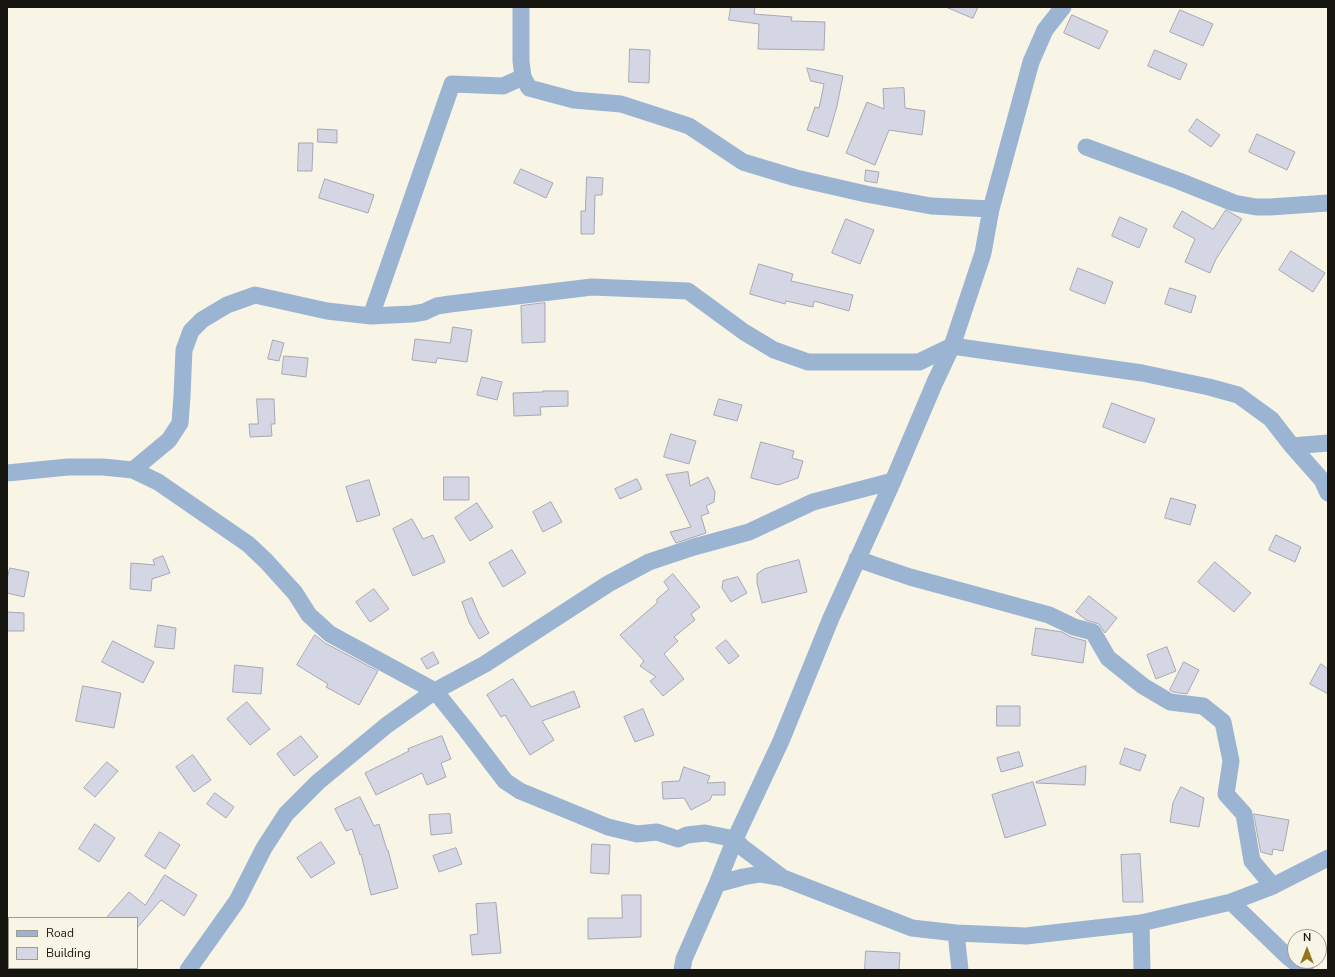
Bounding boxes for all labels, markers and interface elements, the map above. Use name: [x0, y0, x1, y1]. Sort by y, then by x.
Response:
legend: [8, 917, 138, 969]
text: Road: [46, 925, 74, 941]
north arrow: [1287, 929, 1327, 969]
text: N: [1303, 930, 1311, 945]
text: Building: [46, 945, 91, 961]

